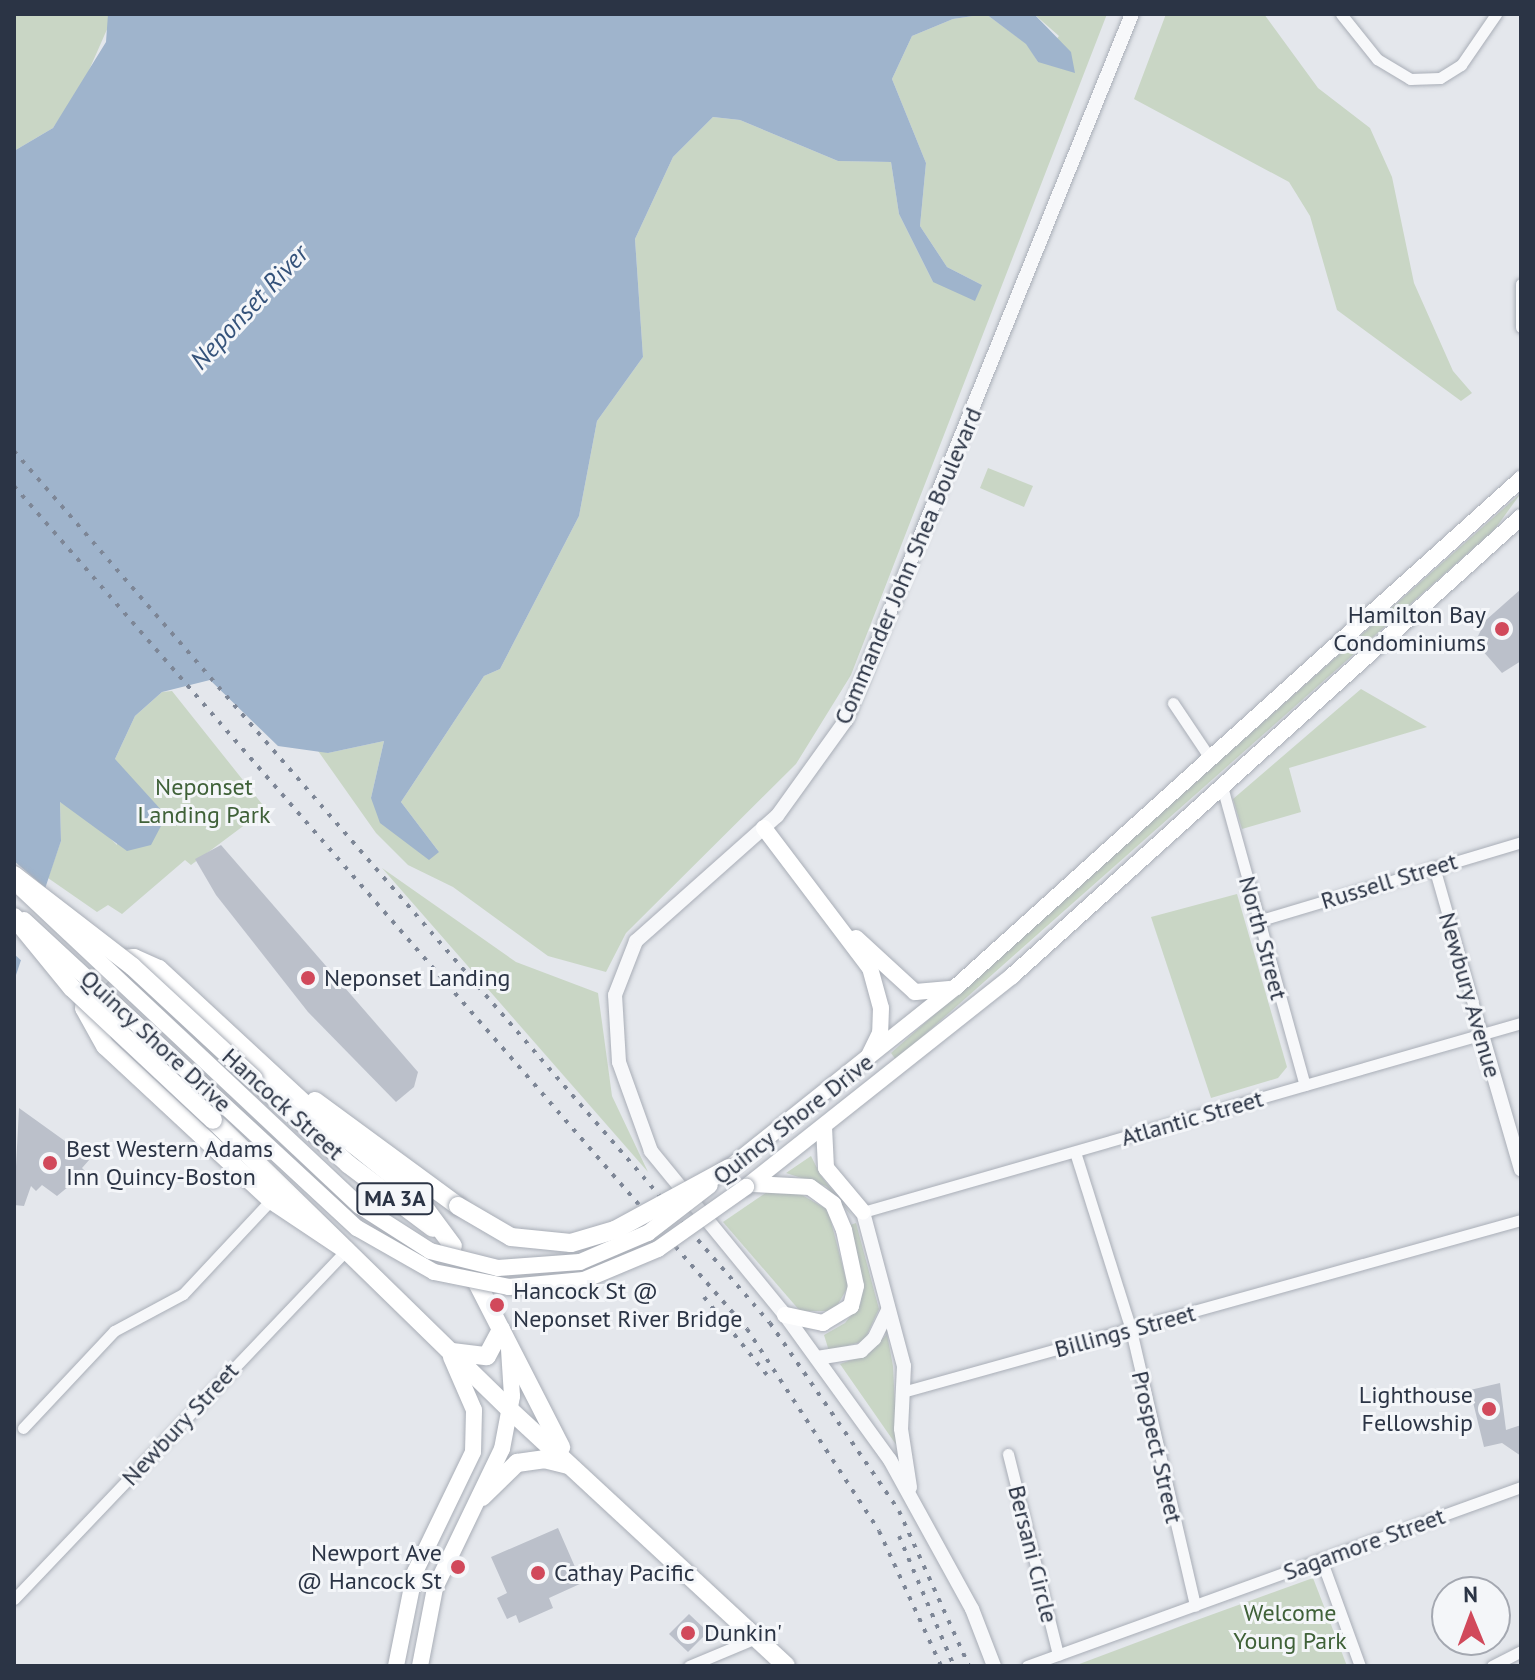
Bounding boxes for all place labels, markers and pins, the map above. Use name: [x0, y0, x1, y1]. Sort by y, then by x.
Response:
place label: Hamilton Bay Condominiums: [1333, 601, 1486, 657]
marker: Hamilton Bay Condominiums: [1493, 620, 1511, 638]
place label: Neponset Landing: [324, 964, 510, 992]
marker: Neponset Landing: [299, 969, 317, 987]
place label: Best Western Adams Inn Quincy-Boston: [66, 1135, 274, 1191]
marker: Best Western Adams Inn Quincy-Boston: [41, 1154, 59, 1172]
place label: Hancock St @ Neponset River Bridge: [513, 1277, 743, 1333]
marker: Hancock St @ Neponset River Bridge: [488, 1296, 506, 1314]
place label: Lighthouse Fellowship: [1359, 1381, 1473, 1437]
marker: Lighthouse Fellowship: [1480, 1400, 1498, 1418]
place label: Newport Ave @ Hancock St: [296, 1539, 442, 1595]
marker: Newport Ave @ Hancock St: [449, 1558, 467, 1576]
place label: Cathay Pacific: [554, 1559, 695, 1587]
marker: Cathay Pacific: [529, 1564, 547, 1582]
place label: Dunkin': [704, 1619, 782, 1647]
marker: Dunkin': [679, 1624, 697, 1642]

